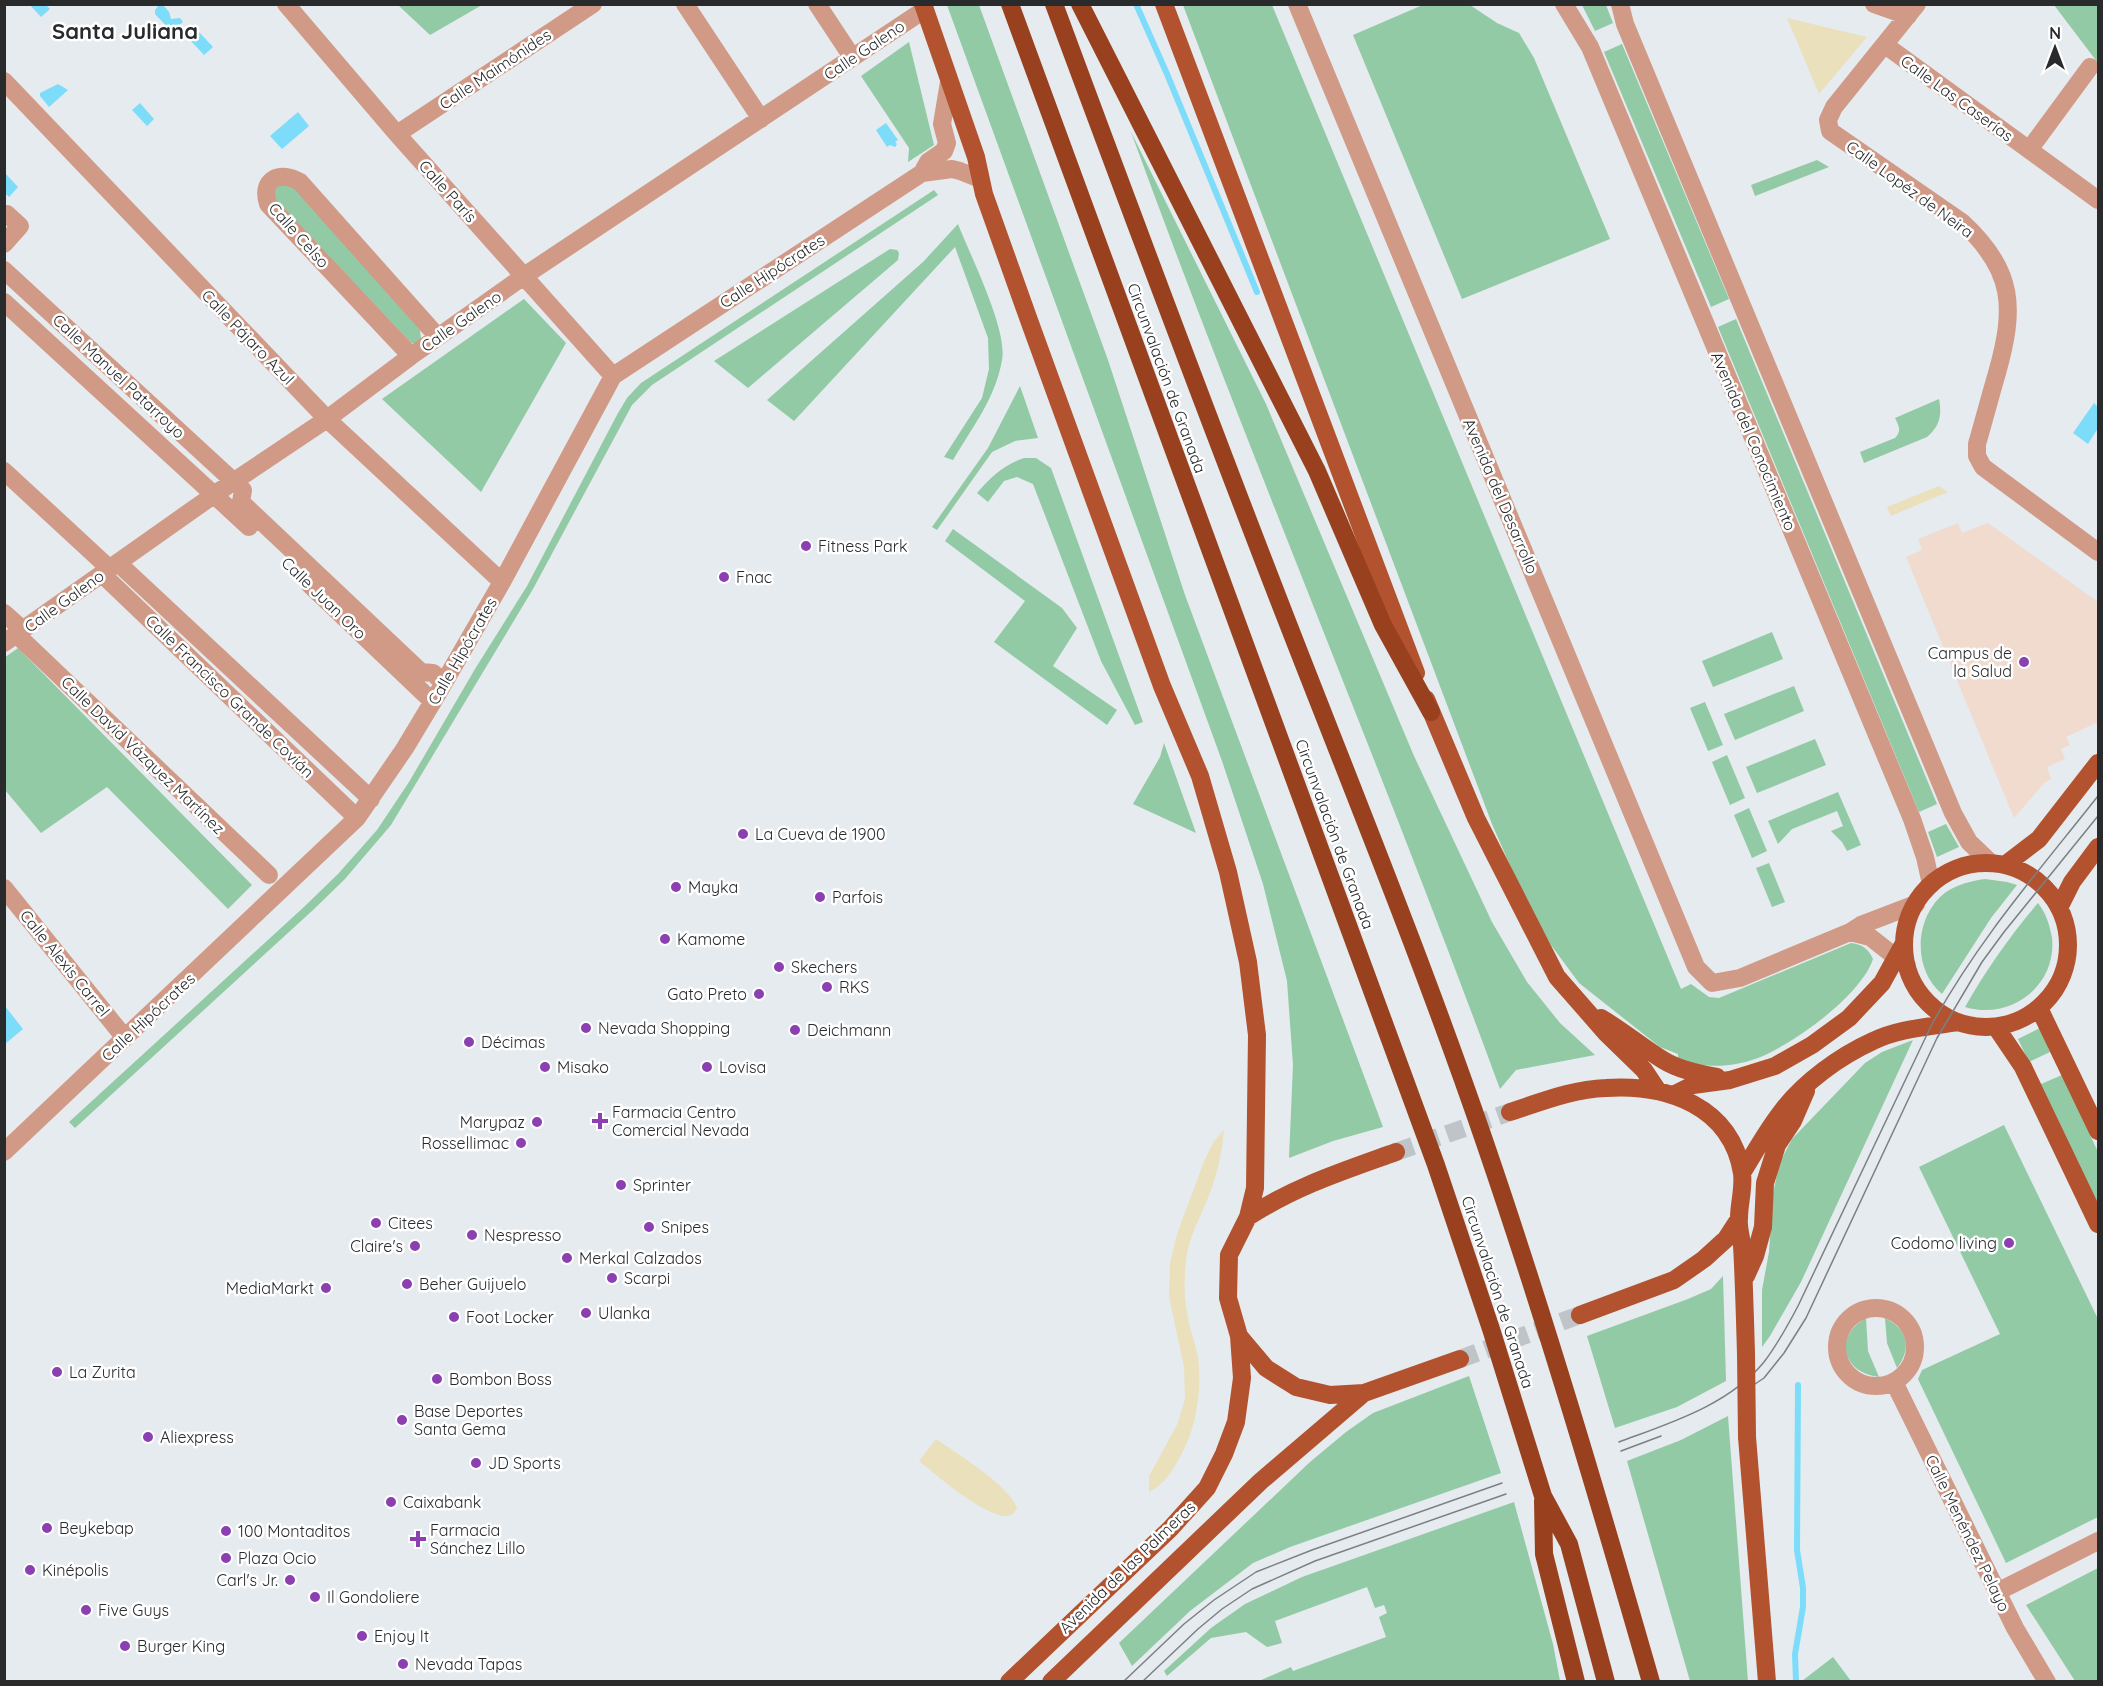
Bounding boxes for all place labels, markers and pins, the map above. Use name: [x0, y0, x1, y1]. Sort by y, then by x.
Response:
place label: Fitness Park: [818, 536, 907, 556]
marker: Fitness Park: [799, 539, 813, 553]
place label: Fnac: [736, 567, 772, 587]
marker: Fnac: [717, 570, 731, 584]
place label: Campus de la Salud: [1928, 643, 2012, 681]
marker: Campus de la Salud: [2017, 655, 2031, 669]
place label: La Cueva de 1900: [755, 824, 886, 844]
marker: La Cueva de 1900: [736, 827, 750, 841]
place label: Mayka: [688, 877, 738, 897]
marker: Mayka: [669, 880, 683, 894]
place label: Parfois: [832, 887, 883, 907]
marker: Parfois: [813, 890, 827, 904]
place label: Kamome: [677, 929, 745, 949]
marker: Kamome: [658, 932, 672, 946]
place label: Skechers: [791, 957, 857, 977]
marker: Skechers: [772, 960, 786, 974]
place label: RKS: [839, 977, 869, 997]
marker: RKS: [820, 980, 834, 994]
place label: Gato Preto: [667, 984, 747, 1004]
marker: Gato Preto: [752, 987, 766, 1001]
place label: Nevada Shopping: [598, 1018, 730, 1038]
place label: Deichmann: [807, 1020, 891, 1040]
marker: Nevada Shopping: [579, 1021, 593, 1035]
marker: Deichmann: [788, 1023, 802, 1037]
place label: Décimas: [481, 1032, 545, 1052]
marker: Décimas: [462, 1035, 476, 1049]
place label: Misako: [557, 1057, 609, 1077]
place label: Lovisa: [719, 1057, 766, 1077]
marker: Misako: [538, 1060, 552, 1074]
marker: Lovisa: [700, 1060, 714, 1074]
place label: Farmacia Centro Comercial Nevada: [612, 1102, 749, 1140]
place label: Marypaz: [460, 1112, 525, 1132]
marker: Farmacia Centro Comercial Nevada: [593, 1114, 607, 1128]
marker: Marypaz: [530, 1115, 544, 1129]
place label: Rossellimac: [421, 1133, 509, 1153]
marker: Rossellimac: [514, 1136, 528, 1150]
place label: Sprinter: [633, 1175, 691, 1195]
marker: Sprinter: [614, 1178, 628, 1192]
place label: Citees: [388, 1213, 433, 1233]
marker: Citees: [369, 1216, 383, 1230]
place label: Snipes: [661, 1217, 709, 1237]
marker: Snipes: [642, 1220, 656, 1234]
place label: Nespresso: [484, 1225, 561, 1245]
marker: Nespresso: [465, 1228, 479, 1242]
place label: Codomo living: [1891, 1233, 1997, 1253]
place label: Claire's: [350, 1236, 403, 1256]
marker: Codomo living: [2002, 1236, 2016, 1250]
marker: Claire's: [408, 1239, 422, 1253]
place label: Merkal Calzados: [579, 1248, 702, 1268]
marker: Merkal Calzados: [560, 1251, 574, 1265]
place label: Scarpi: [624, 1268, 670, 1288]
marker: Scarpi: [605, 1271, 619, 1285]
place label: Beher Guijuelo: [419, 1274, 526, 1294]
marker: Beher Guijuelo: [400, 1277, 414, 1291]
place label: MediaMarkt: [226, 1278, 314, 1298]
marker: MediaMarkt: [319, 1281, 333, 1295]
place label: Ulanka: [598, 1303, 650, 1323]
marker: Ulanka: [579, 1306, 593, 1320]
place label: Foot Locker: [466, 1307, 554, 1327]
marker: Foot Locker: [447, 1310, 461, 1324]
place label: La Zurita: [69, 1362, 136, 1382]
marker: La Zurita: [50, 1365, 64, 1379]
place label: Bombon Boss: [449, 1369, 552, 1389]
marker: Bombon Boss: [430, 1372, 444, 1386]
place label: Base Deportes Santa Gema: [414, 1401, 523, 1439]
marker: Base Deportes Santa Gema: [395, 1413, 409, 1427]
place label: Aliexpress: [160, 1427, 234, 1447]
marker: Aliexpress: [141, 1430, 155, 1444]
place label: JD Sports: [488, 1453, 561, 1473]
marker: JD Sports: [469, 1456, 483, 1470]
place label: Caixabank: [403, 1492, 481, 1512]
marker: Caixabank: [384, 1495, 398, 1509]
place label: Beykebap: [59, 1518, 134, 1538]
place label: Farmacia Sánchez Lillo: [430, 1520, 525, 1558]
marker: Beykebap: [40, 1521, 54, 1535]
place label: 100 Montaditos: [238, 1521, 350, 1541]
marker: 100 Montaditos: [219, 1524, 233, 1538]
marker: Farmacia Sánchez Lillo: [411, 1532, 425, 1546]
place label: Plaza Ocio: [238, 1548, 316, 1568]
marker: Plaza Ocio: [219, 1551, 233, 1565]
place label: Kinépolis: [42, 1560, 108, 1580]
marker: Kinépolis: [23, 1563, 37, 1577]
place label: Carl's Jr.: [217, 1570, 278, 1590]
marker: Carl's Jr.: [283, 1573, 297, 1587]
place label: Il Gondoliere: [327, 1587, 419, 1607]
marker: Il Gondoliere: [308, 1590, 322, 1604]
place label: Five Guys: [98, 1600, 169, 1620]
marker: Five Guys: [79, 1603, 93, 1617]
place label: Enjoy It: [374, 1626, 429, 1646]
marker: Enjoy It: [355, 1629, 369, 1643]
place label: Burger King: [137, 1636, 225, 1656]
marker: Burger King: [118, 1639, 132, 1653]
place label: Nevada Tapas: [415, 1654, 522, 1674]
marker: Nevada Tapas: [396, 1657, 410, 1671]

